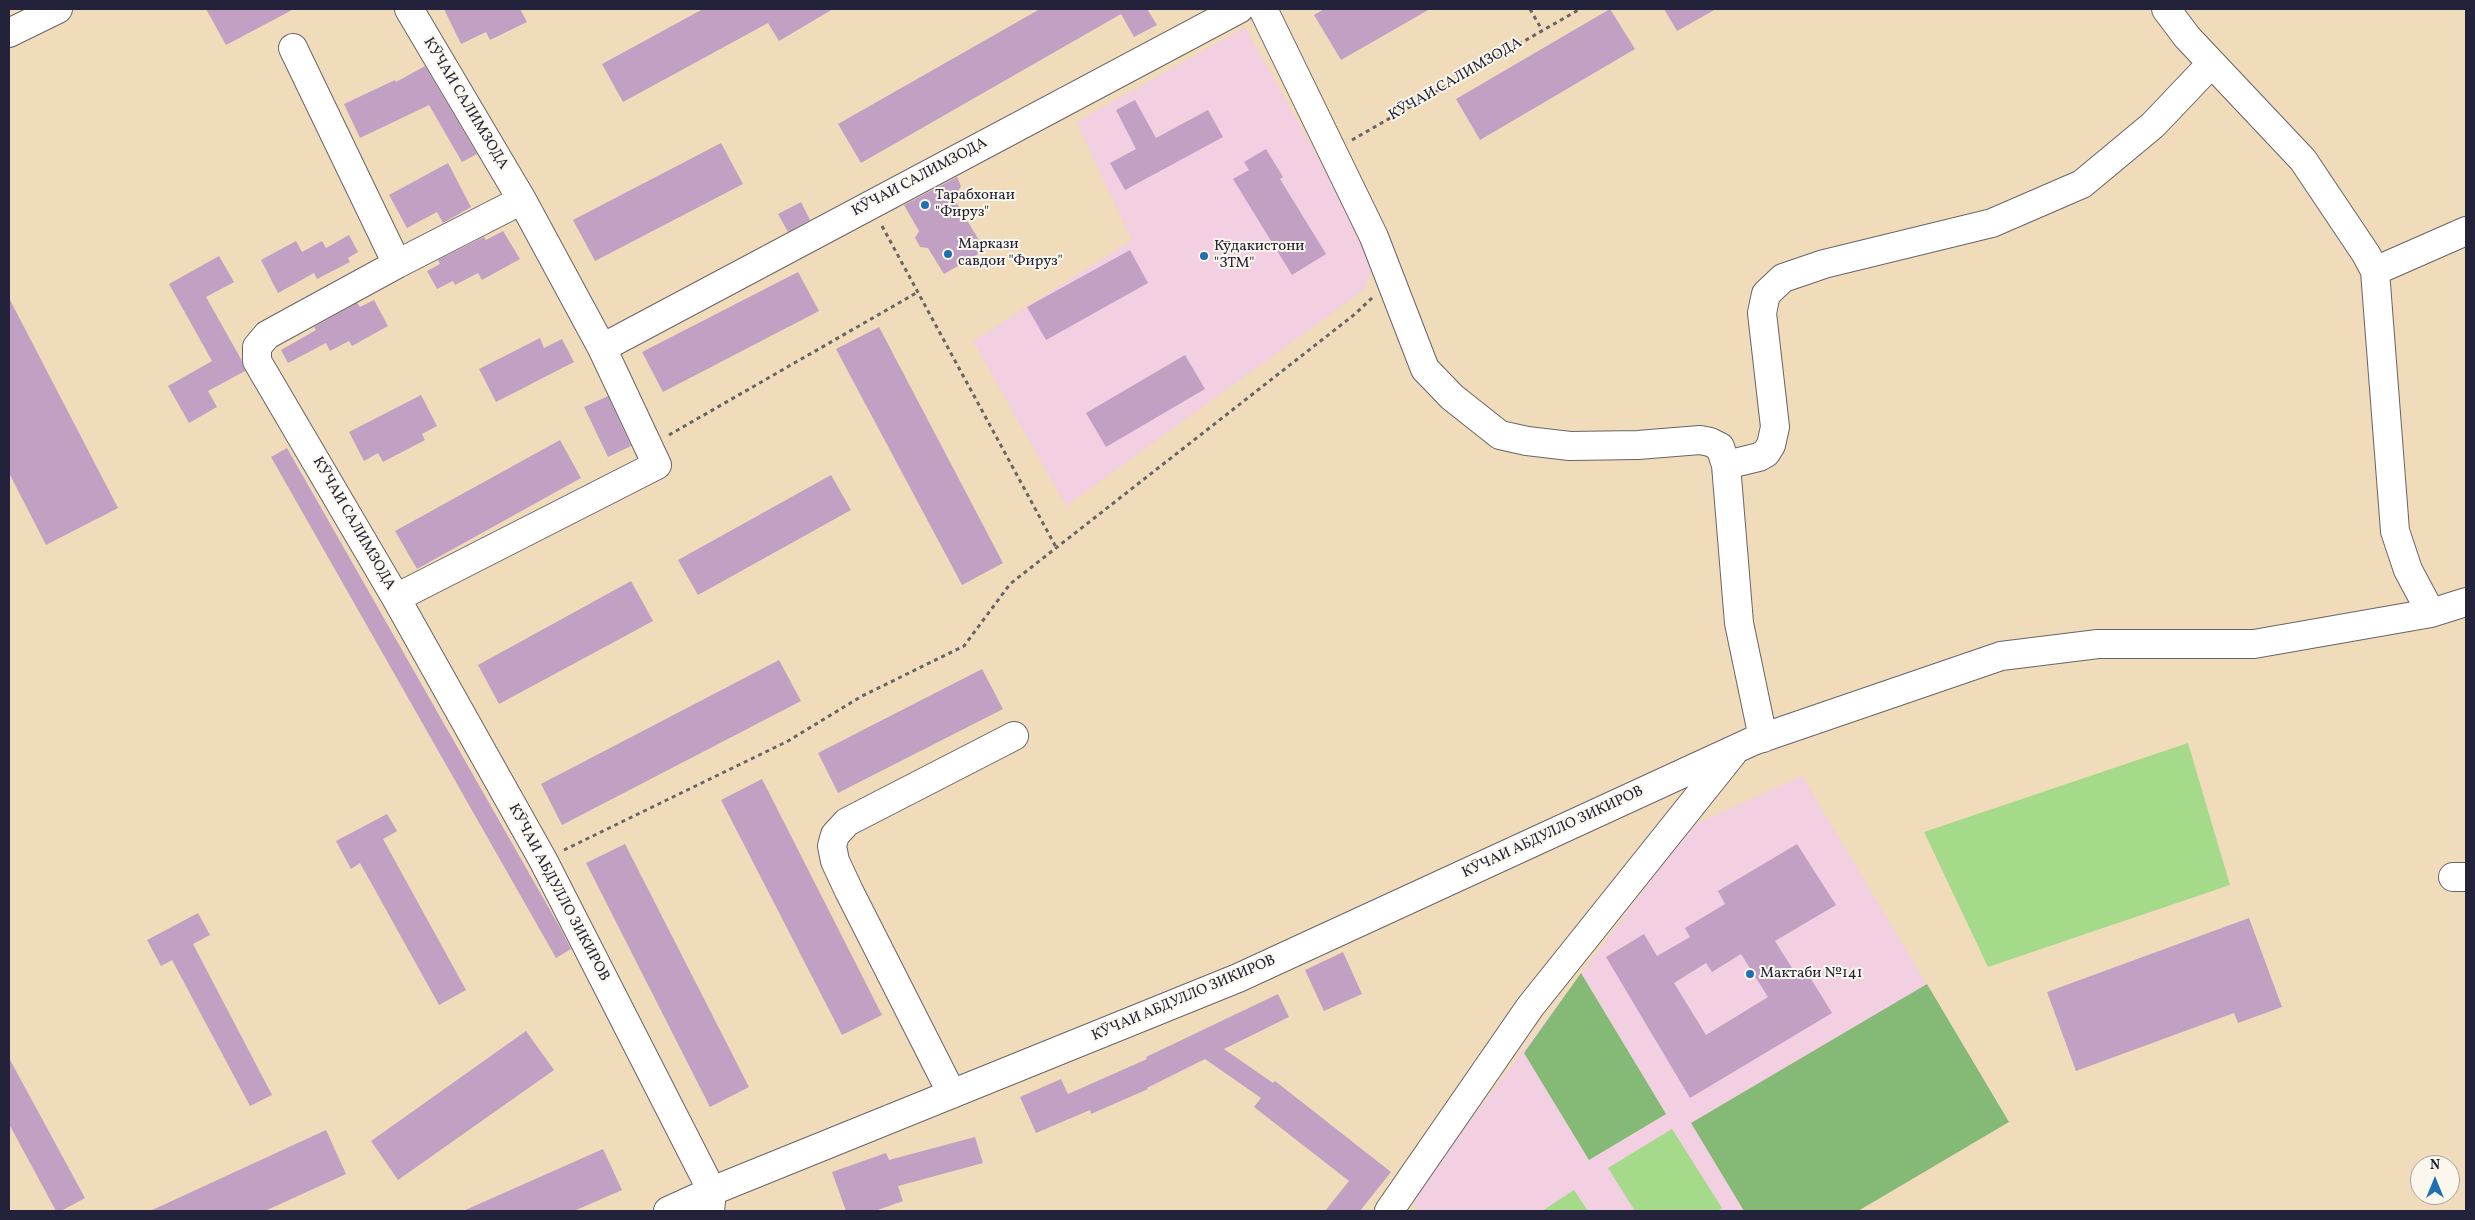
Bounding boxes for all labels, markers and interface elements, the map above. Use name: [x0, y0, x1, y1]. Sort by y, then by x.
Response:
street label: КӮЧАИ САЛИМЗОДА: [1386, 34, 1526, 126]
street label: КӮЧАИ САЛИМЗОДА: [418, 35, 512, 173]
street label: КӮЧАИ САЛИМЗОДА: [849, 135, 991, 221]
place label: Тарабхонаи "Фируз": [935, 187, 1015, 222]
marker: Тарабхонаи "Фируз": [919, 199, 931, 211]
place label: Маркази савдои "Фируз": [958, 236, 1063, 271]
place label: Кӯдакистони "ЗТМ": [1214, 238, 1304, 273]
marker: Маркази савдои "Фируз": [942, 248, 954, 260]
marker: Кӯдакистони "ЗТМ": [1198, 250, 1210, 262]
street label: КӮЧАИ САЛИМЗОДА: [307, 454, 399, 594]
street label: КӮЧАИ АБДУЛЛО ЗИКИРОВ: [1459, 783, 1647, 883]
street label: КӮЧАИ АБДУЛЛО ЗИКИРОВ: [504, 801, 612, 985]
street label: КӮЧАИ АБДУЛЛО ЗИКИРОВ: [1089, 952, 1279, 1046]
place label: Мактаби №141: [1760, 965, 1863, 983]
marker: Мактаби №141: [1744, 968, 1756, 980]
north arrow: [2410, 1155, 2460, 1205]
text: N: [2430, 1156, 2440, 1175]

